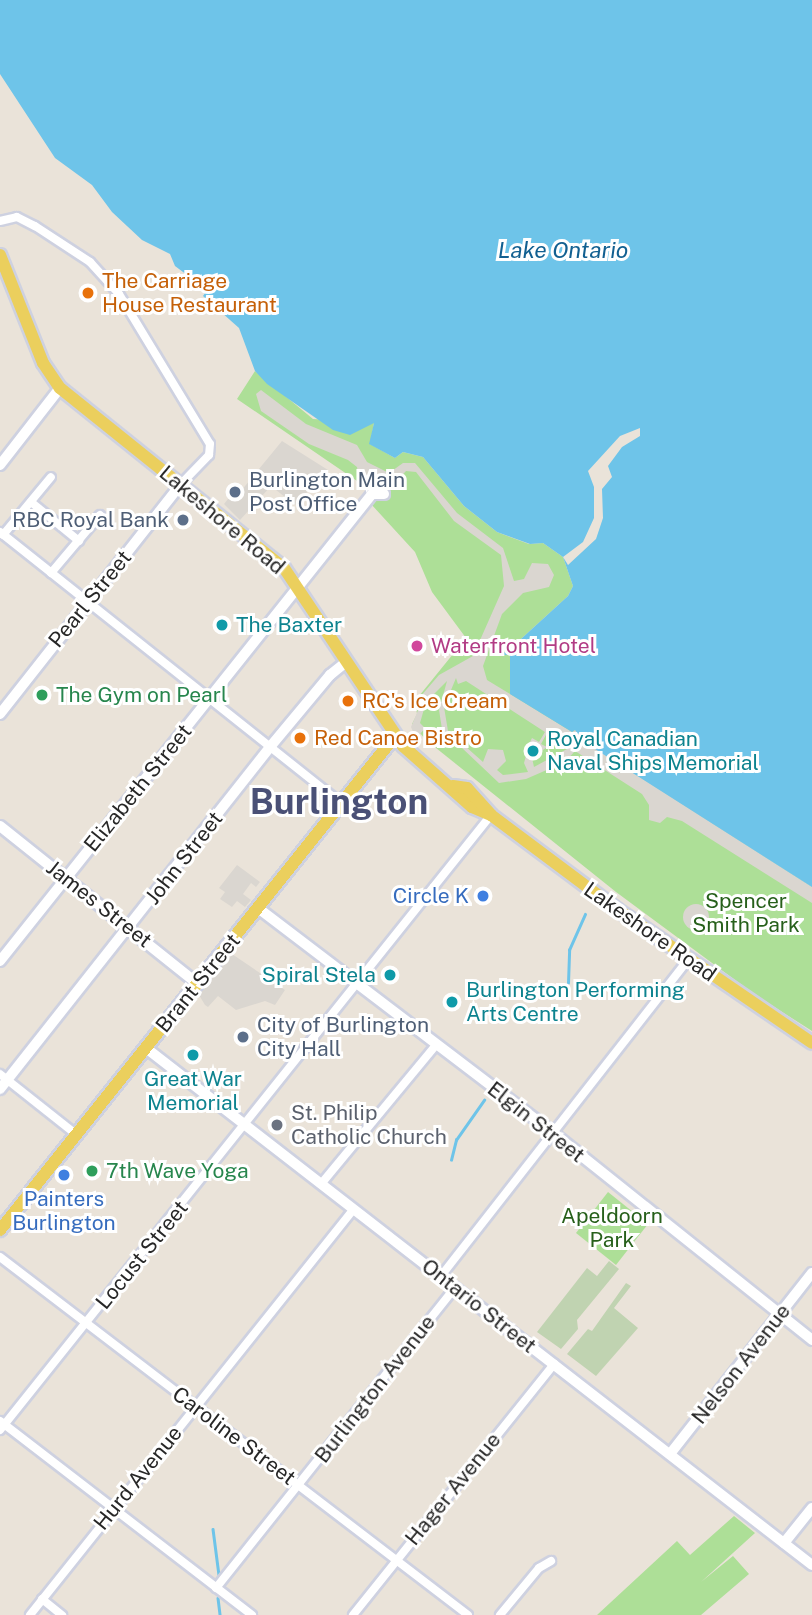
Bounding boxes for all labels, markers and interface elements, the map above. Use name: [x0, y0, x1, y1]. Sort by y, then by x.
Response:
water label: Lake Ontario: [498, 236, 628, 264]
place label: The Carriage House Restaurant: [102, 268, 277, 318]
marker: The Carriage House Restaurant: [80, 285, 96, 301]
street label: Lakeshore Road: [154, 460, 290, 580]
place label: Burlington Main Post Office: [249, 467, 405, 517]
marker: Burlington Main Post Office: [227, 484, 243, 500]
place label: RBC Royal Bank: [12, 507, 169, 533]
marker: RBC Royal Bank: [175, 512, 191, 528]
street label: Pearl Street: [43, 545, 137, 653]
place label: The Baxter: [236, 612, 342, 638]
marker: The Baxter: [214, 617, 230, 633]
place label: Waterfront Hotel: [431, 633, 596, 659]
marker: Waterfront Hotel: [409, 638, 425, 654]
place label: The Gym on Pearl: [56, 682, 228, 708]
marker: The Gym on Pearl: [34, 687, 50, 703]
place label: RC's Ice Cream: [362, 688, 508, 714]
marker: RC's Ice Cream: [340, 693, 356, 709]
street label: Elizabeth Street: [79, 719, 197, 857]
place label: Red Canoe Bistro: [314, 725, 482, 751]
place label: Royal Canadian Naval Ships Memorial: [547, 726, 759, 776]
marker: Red Canoe Bistro: [292, 730, 308, 746]
marker: Royal Canadian Naval Ships Memorial: [525, 743, 541, 759]
district label: Burlington: [250, 781, 428, 823]
street label: John Street: [140, 807, 228, 909]
street label: James Street: [41, 855, 157, 953]
street label: Lakeshore Road: [579, 877, 721, 987]
place label: Circle K: [393, 883, 469, 909]
marker: Circle K: [475, 888, 491, 904]
park label: Spencer Smith Park: [692, 888, 800, 938]
street label: Brant Street: [151, 929, 245, 1037]
place label: Spiral Stela: [262, 962, 376, 988]
marker: Spiral Stela: [382, 967, 398, 983]
place label: Burlington Performing Arts Centre: [466, 977, 685, 1027]
marker: Burlington Performing Arts Centre: [444, 994, 460, 1010]
place label: City of Burlington City Hall: [257, 1012, 429, 1062]
marker: City of Burlington City Hall: [235, 1029, 251, 1045]
marker: Great War Memorial: [185, 1047, 201, 1063]
place label: Great War Memorial: [144, 1066, 242, 1116]
street label: Elgin Street: [482, 1076, 590, 1168]
place label: St. Philip Catholic Church: [291, 1100, 447, 1150]
marker: St. Philip Catholic Church: [269, 1117, 285, 1133]
place label: 7th Wave Yoga: [106, 1158, 249, 1184]
marker: 7th Wave Yoga: [84, 1163, 100, 1179]
marker: Painters Burlington: [56, 1167, 72, 1183]
place label: Painters Burlington: [12, 1186, 116, 1236]
street label: Locust Street: [91, 1196, 193, 1314]
park label: Apeldoorn Park: [561, 1203, 663, 1253]
street label: Ontario Street: [417, 1253, 541, 1359]
street label: Nelson Avenue: [686, 1299, 796, 1429]
street label: Burlington Avenue: [309, 1310, 441, 1468]
street label: Caroline Street: [167, 1381, 301, 1491]
street label: Hurd Avenue: [88, 1421, 188, 1535]
street label: Hager Avenue: [400, 1428, 506, 1550]

